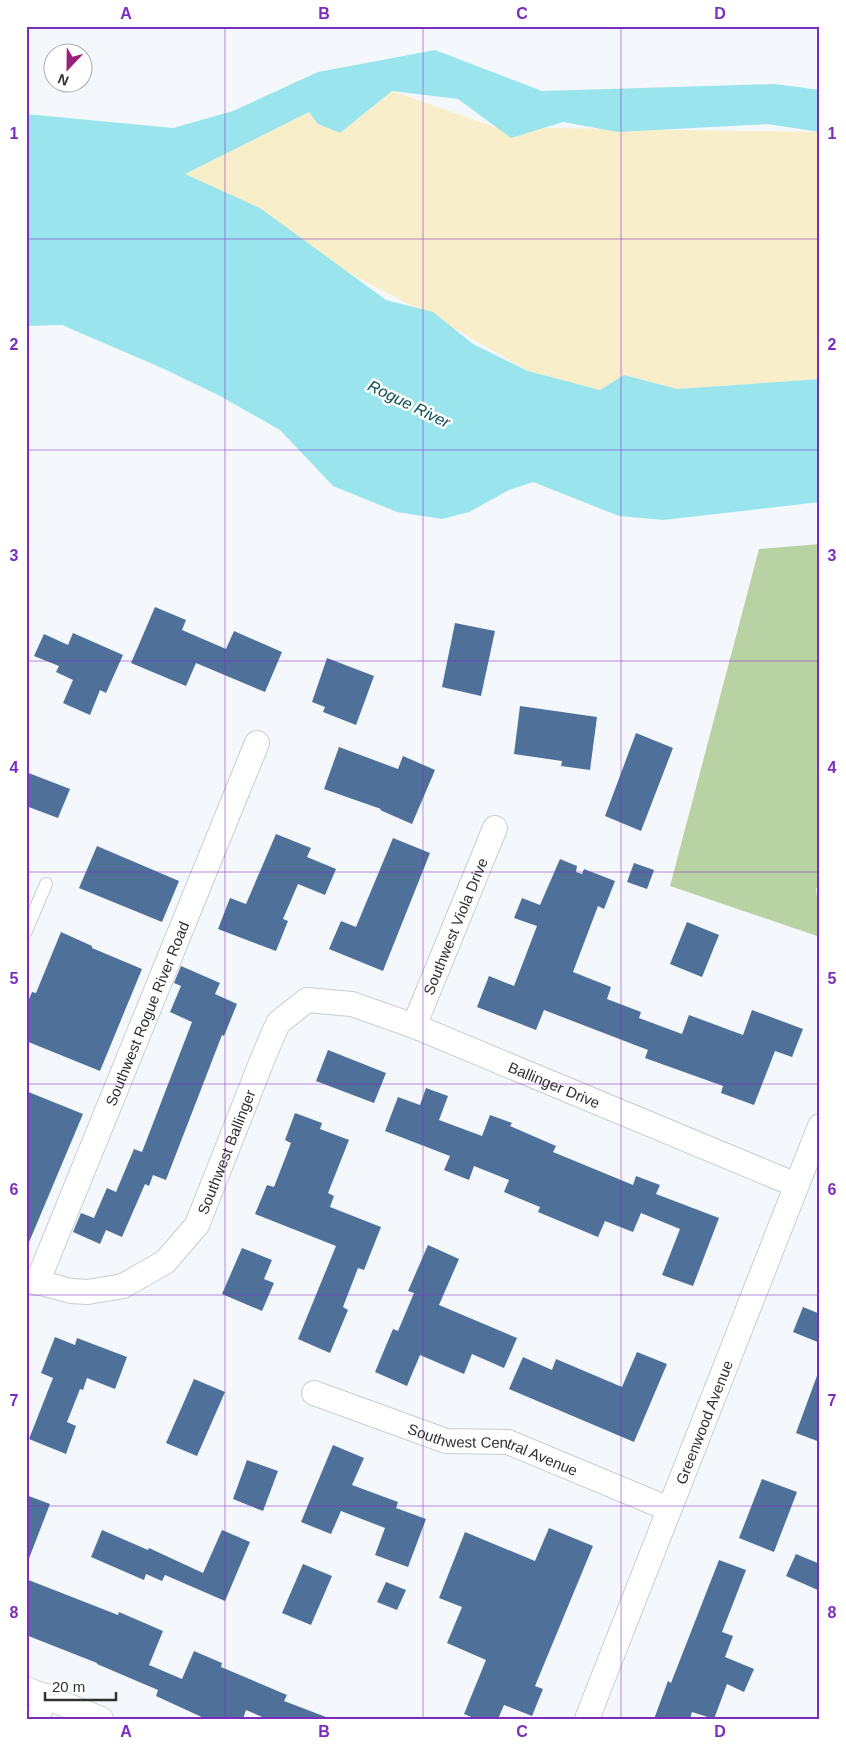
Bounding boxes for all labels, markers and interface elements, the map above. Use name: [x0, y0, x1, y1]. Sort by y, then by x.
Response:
text: A: [120, 5, 132, 22]
text: B: [318, 5, 330, 22]
text: C: [516, 5, 528, 22]
text: D: [714, 5, 726, 22]
north arrow: [42, 42, 92, 92]
text: N: [55, 71, 71, 89]
text: 1: [10, 125, 19, 142]
text: 1: [828, 125, 837, 142]
text: 2: [10, 336, 19, 353]
text: 2: [828, 336, 837, 353]
water label: Rogue River: [365, 377, 453, 431]
text: 3: [10, 547, 19, 564]
text: 3: [828, 547, 837, 564]
text: 4: [10, 759, 19, 776]
text: 4: [828, 759, 837, 776]
street label: Southwest Viola Drive: [419, 855, 491, 997]
street label: Southwest Rogue River Road: [102, 919, 192, 1108]
text: 5: [10, 970, 19, 987]
text: 5: [828, 970, 837, 987]
street label: Ballinger Drive: [506, 1058, 603, 1111]
street label: Southwest Ballinger: [194, 1087, 258, 1217]
text: 6: [10, 1181, 19, 1198]
text: 6: [828, 1181, 837, 1198]
street label: Greenwood Avenue: [672, 1358, 736, 1486]
text: 7: [10, 1392, 19, 1409]
text: 7: [828, 1392, 837, 1409]
street label: Southwest Central Avenue: [406, 1419, 580, 1479]
text: 8: [10, 1604, 19, 1621]
text: 8: [828, 1604, 837, 1621]
scale bar: [45, 1670, 116, 1702]
text: 20 m: [52, 1678, 85, 1695]
text: A: [120, 1723, 132, 1740]
text: B: [318, 1723, 330, 1740]
text: C: [516, 1723, 528, 1740]
text: D: [714, 1723, 726, 1740]

